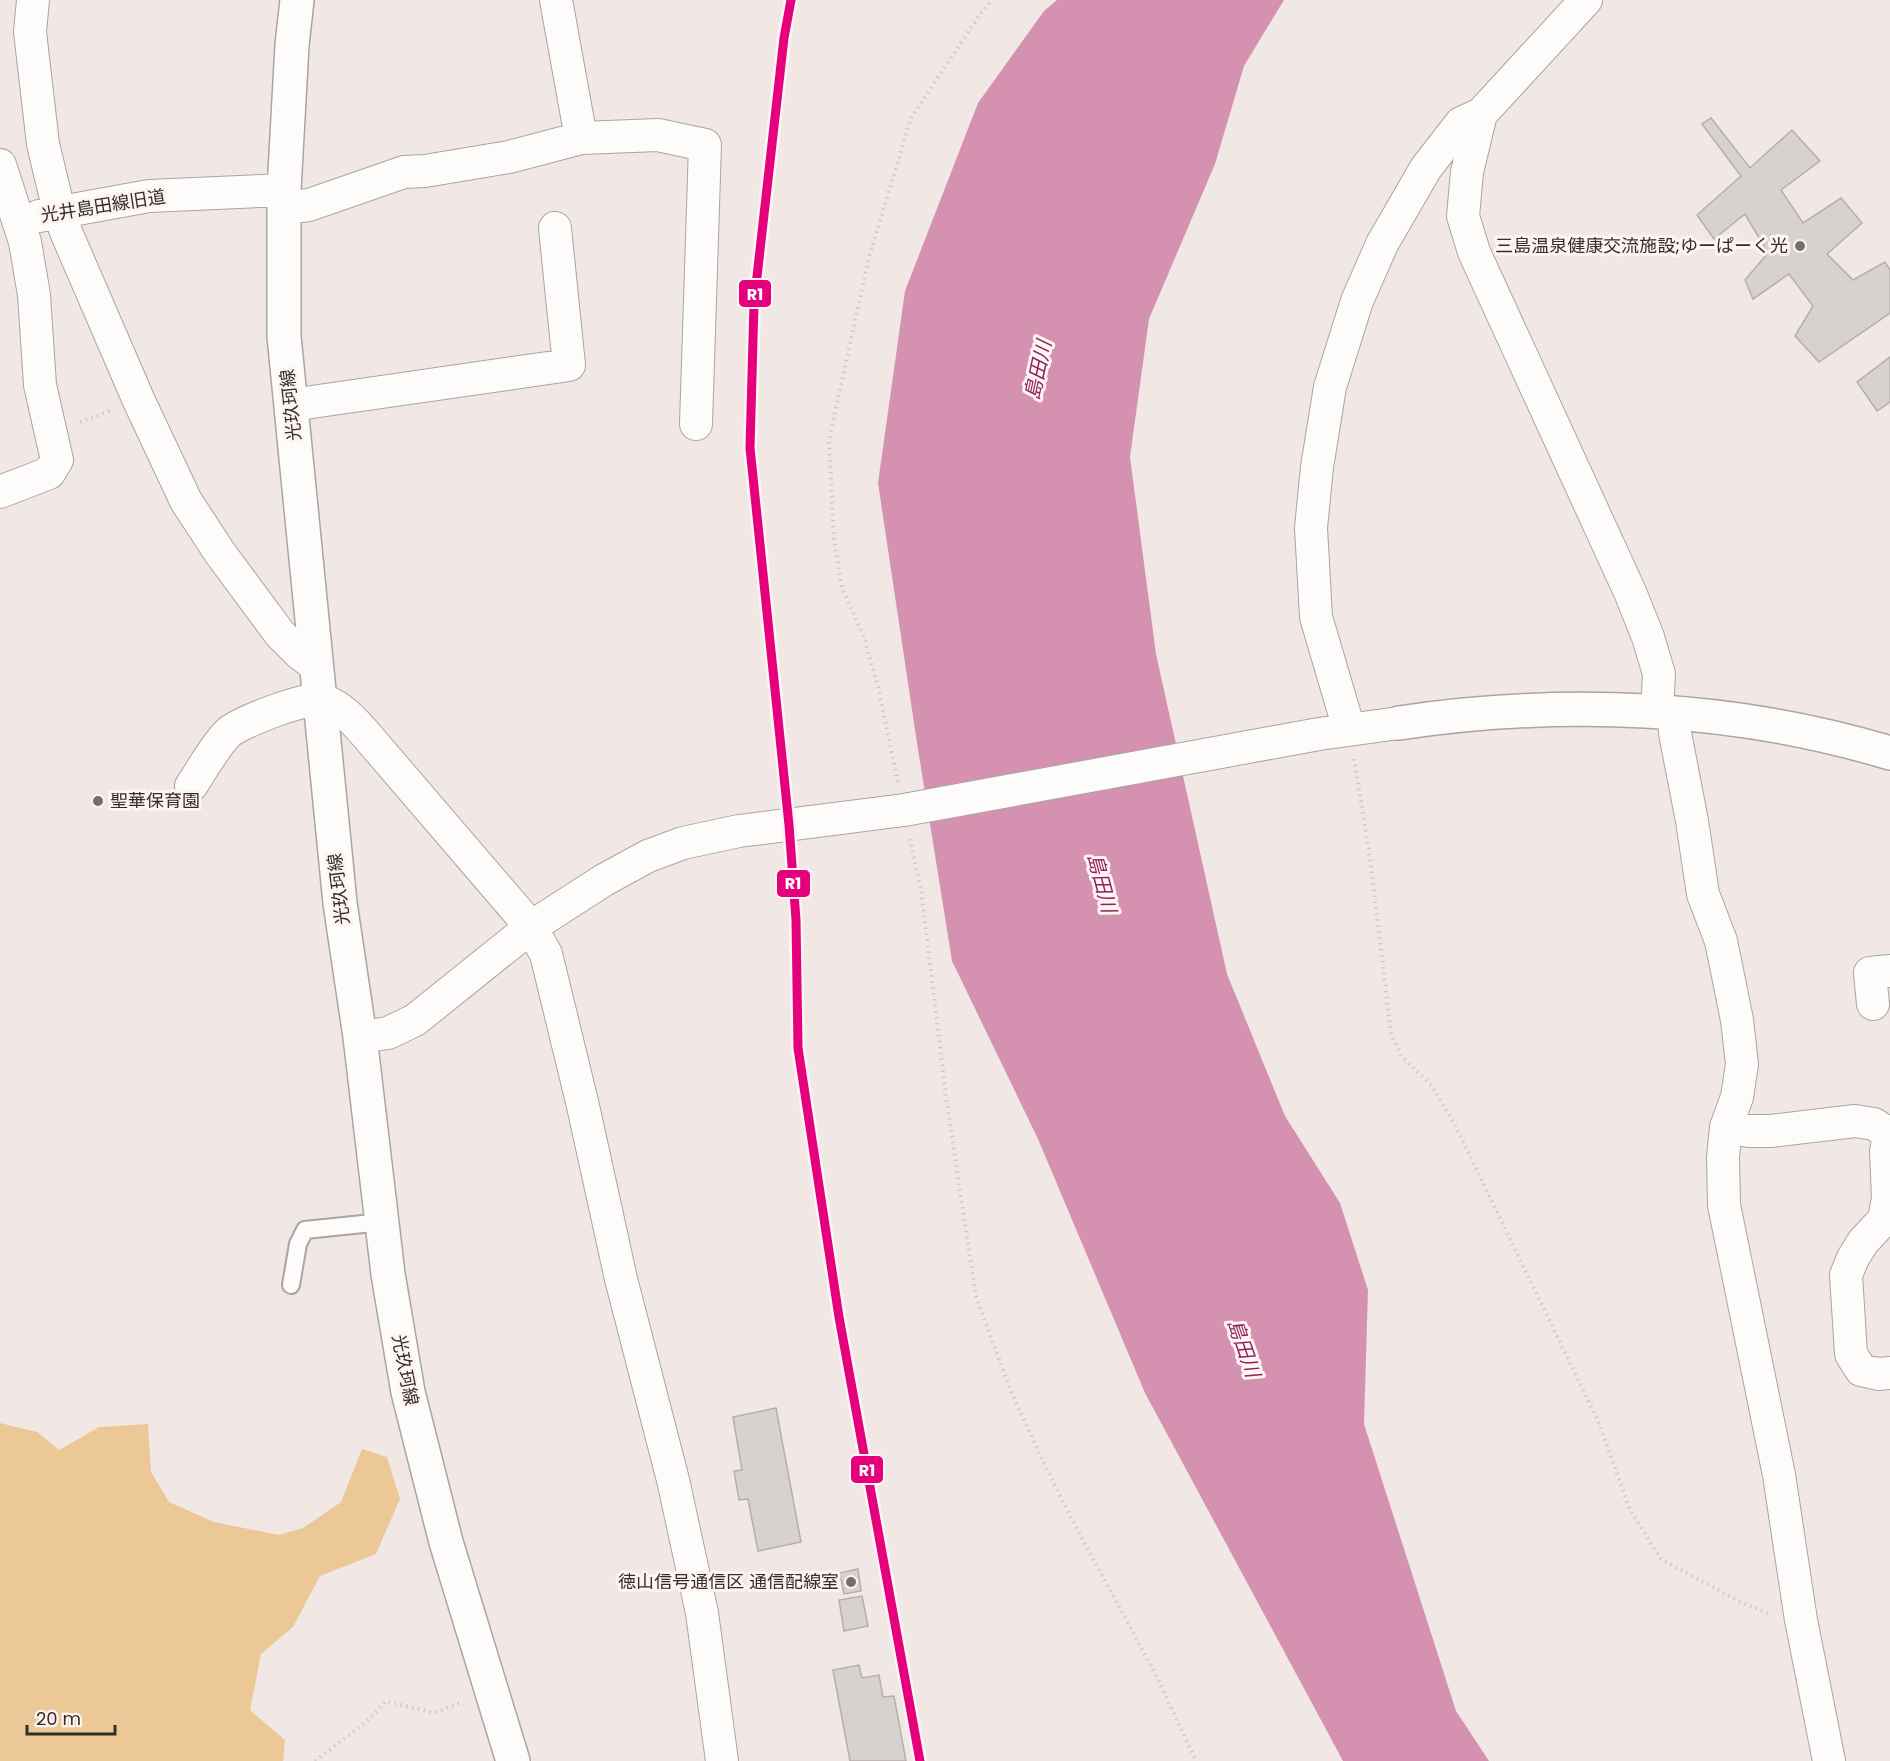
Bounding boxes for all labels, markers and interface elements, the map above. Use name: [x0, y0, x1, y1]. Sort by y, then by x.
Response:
street label: 光井島田線旧道: [39, 183, 167, 228]
place label: 三島温泉健康交流施設;ゆーぱーく光: [1495, 233, 1788, 258]
marker: 三島温泉健康交流施設;ゆーぱーく光: [1793, 239, 1807, 253]
line badge: R1: [738, 279, 772, 308]
text: R1: [747, 283, 763, 306]
water label: 島田川: [1018, 336, 1058, 402]
street label: 光玖珂線: [274, 368, 307, 442]
place label: 聖華保育園: [110, 788, 200, 813]
marker: 聖華保育園: [91, 794, 105, 808]
water label: 島田川: [1081, 850, 1124, 918]
street label: 光玖珂線: [322, 852, 355, 926]
line badge: R1: [776, 869, 811, 898]
text: R1: [785, 872, 801, 895]
water label: 島田川: [1221, 1315, 1268, 1383]
street label: 光玖珂線: [386, 1332, 425, 1408]
line badge: R1: [850, 1455, 884, 1484]
text: R1: [859, 1459, 875, 1482]
place label: 徳山信号通信区 通信配線室: [618, 1569, 839, 1594]
marker: 徳山信号通信区 通信配線室: [844, 1575, 858, 1589]
scale bar: [27, 1698, 116, 1736]
text: 20 m: [36, 1706, 81, 1731]

